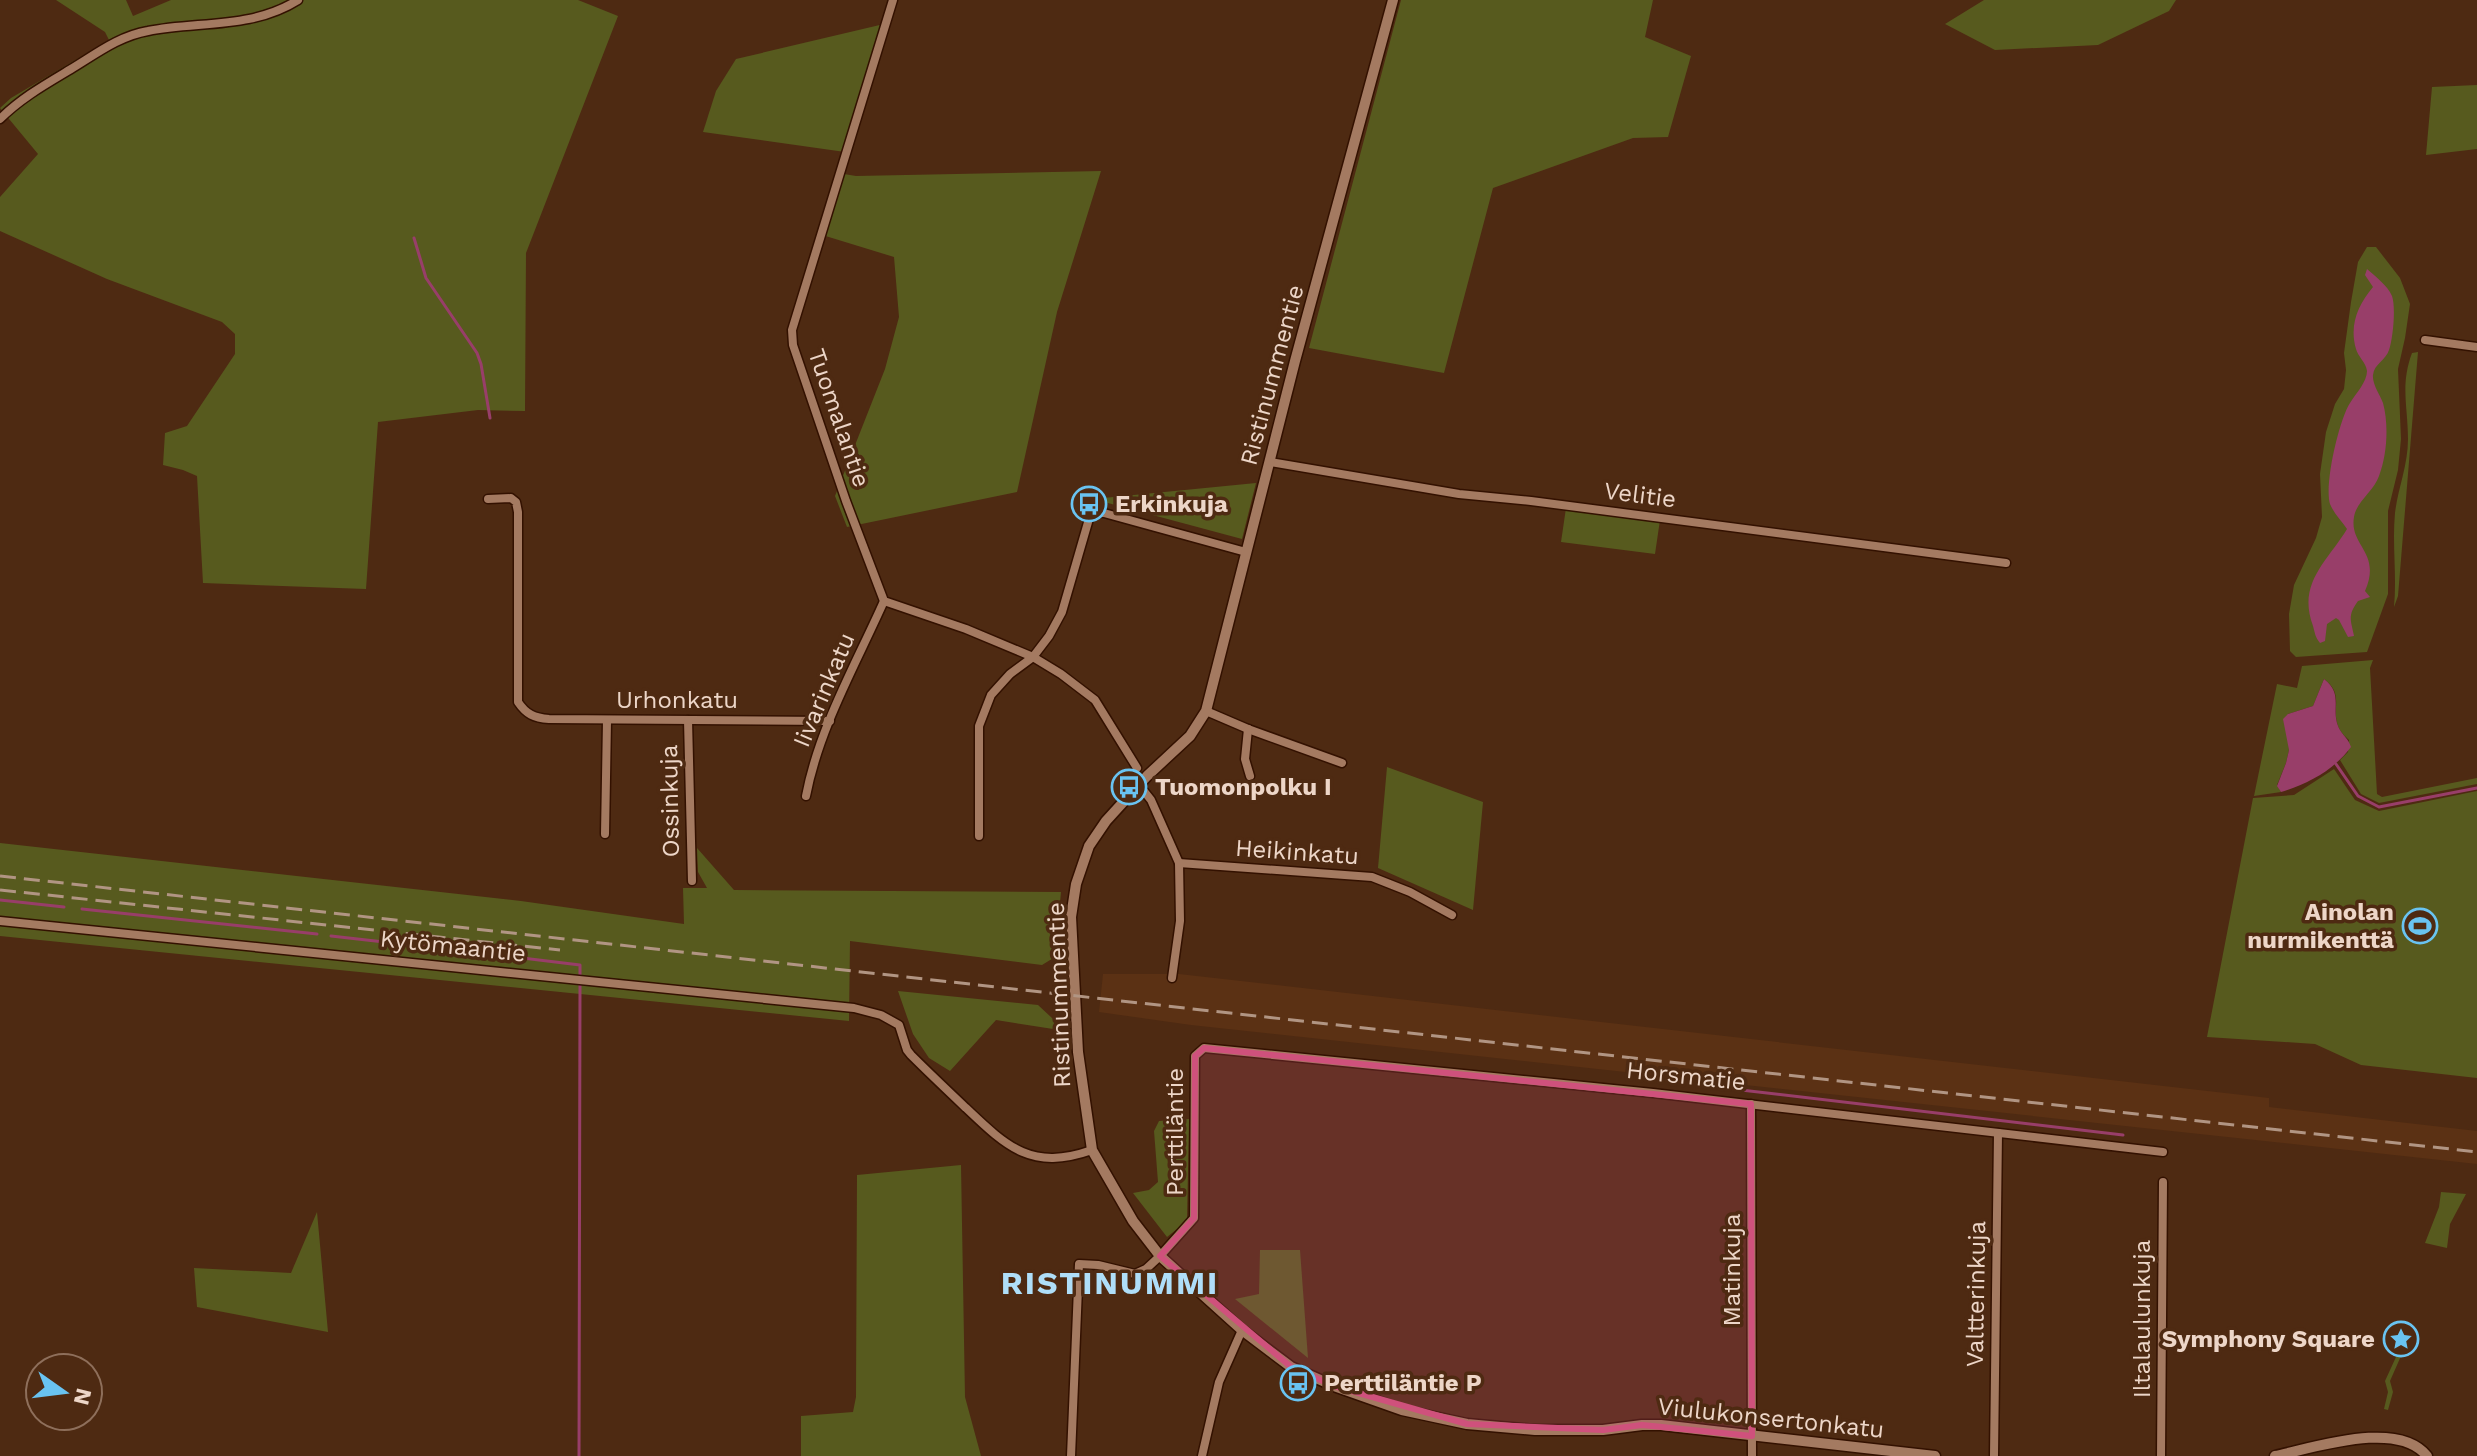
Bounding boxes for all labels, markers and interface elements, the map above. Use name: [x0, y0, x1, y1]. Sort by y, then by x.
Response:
street label: Ristinummentie: [1234, 282, 1310, 468]
street label: Tuomalantie: [802, 345, 876, 491]
street label: Velitie: [1602, 477, 1678, 513]
bus stop icon: Erkinkuja: [1070, 485, 1108, 523]
place label: Erkinkuja: [1115, 490, 1228, 518]
street label: Iivarinkatu: [787, 629, 861, 751]
street label: Urhonkatu: [616, 686, 738, 714]
street label: Ossinkuja: [655, 744, 685, 858]
bus stop icon: Tuomonpolku I: [1110, 768, 1148, 806]
place label: Tuomonpolku I: [1155, 773, 1332, 801]
street label: Heikinkatu: [1234, 834, 1360, 870]
place label: Ainolan nurmikenttä: [2247, 898, 2394, 954]
street label: Ristinummentie: [1042, 902, 1076, 1088]
sports icon: Ainolan nurmikenttä: [2401, 907, 2439, 945]
street label: Kytömaantie: [379, 924, 527, 968]
street label: Horsmatie: [1625, 1056, 1747, 1096]
street label: Perttiläntie: [1161, 1068, 1189, 1196]
street label: Matinkuja: [1718, 1213, 1746, 1327]
street label: Valtterinkuja: [1961, 1221, 1991, 1367]
street label: Iltalaulunkuja: [2128, 1240, 2156, 1398]
district label: RISTINUMMI: [1001, 1264, 1219, 1302]
place icon: Symphony Square: [2382, 1320, 2420, 1358]
place label: Symphony Square: [2162, 1325, 2375, 1353]
north arrow: [24, 1352, 104, 1432]
bus stop icon: Perttiläntie P: [1279, 1364, 1317, 1402]
place label: Perttiläntie P: [1324, 1369, 1482, 1397]
text: N: [69, 1386, 97, 1408]
street label: Viulukonsertonkatu: [1656, 1392, 1886, 1444]

